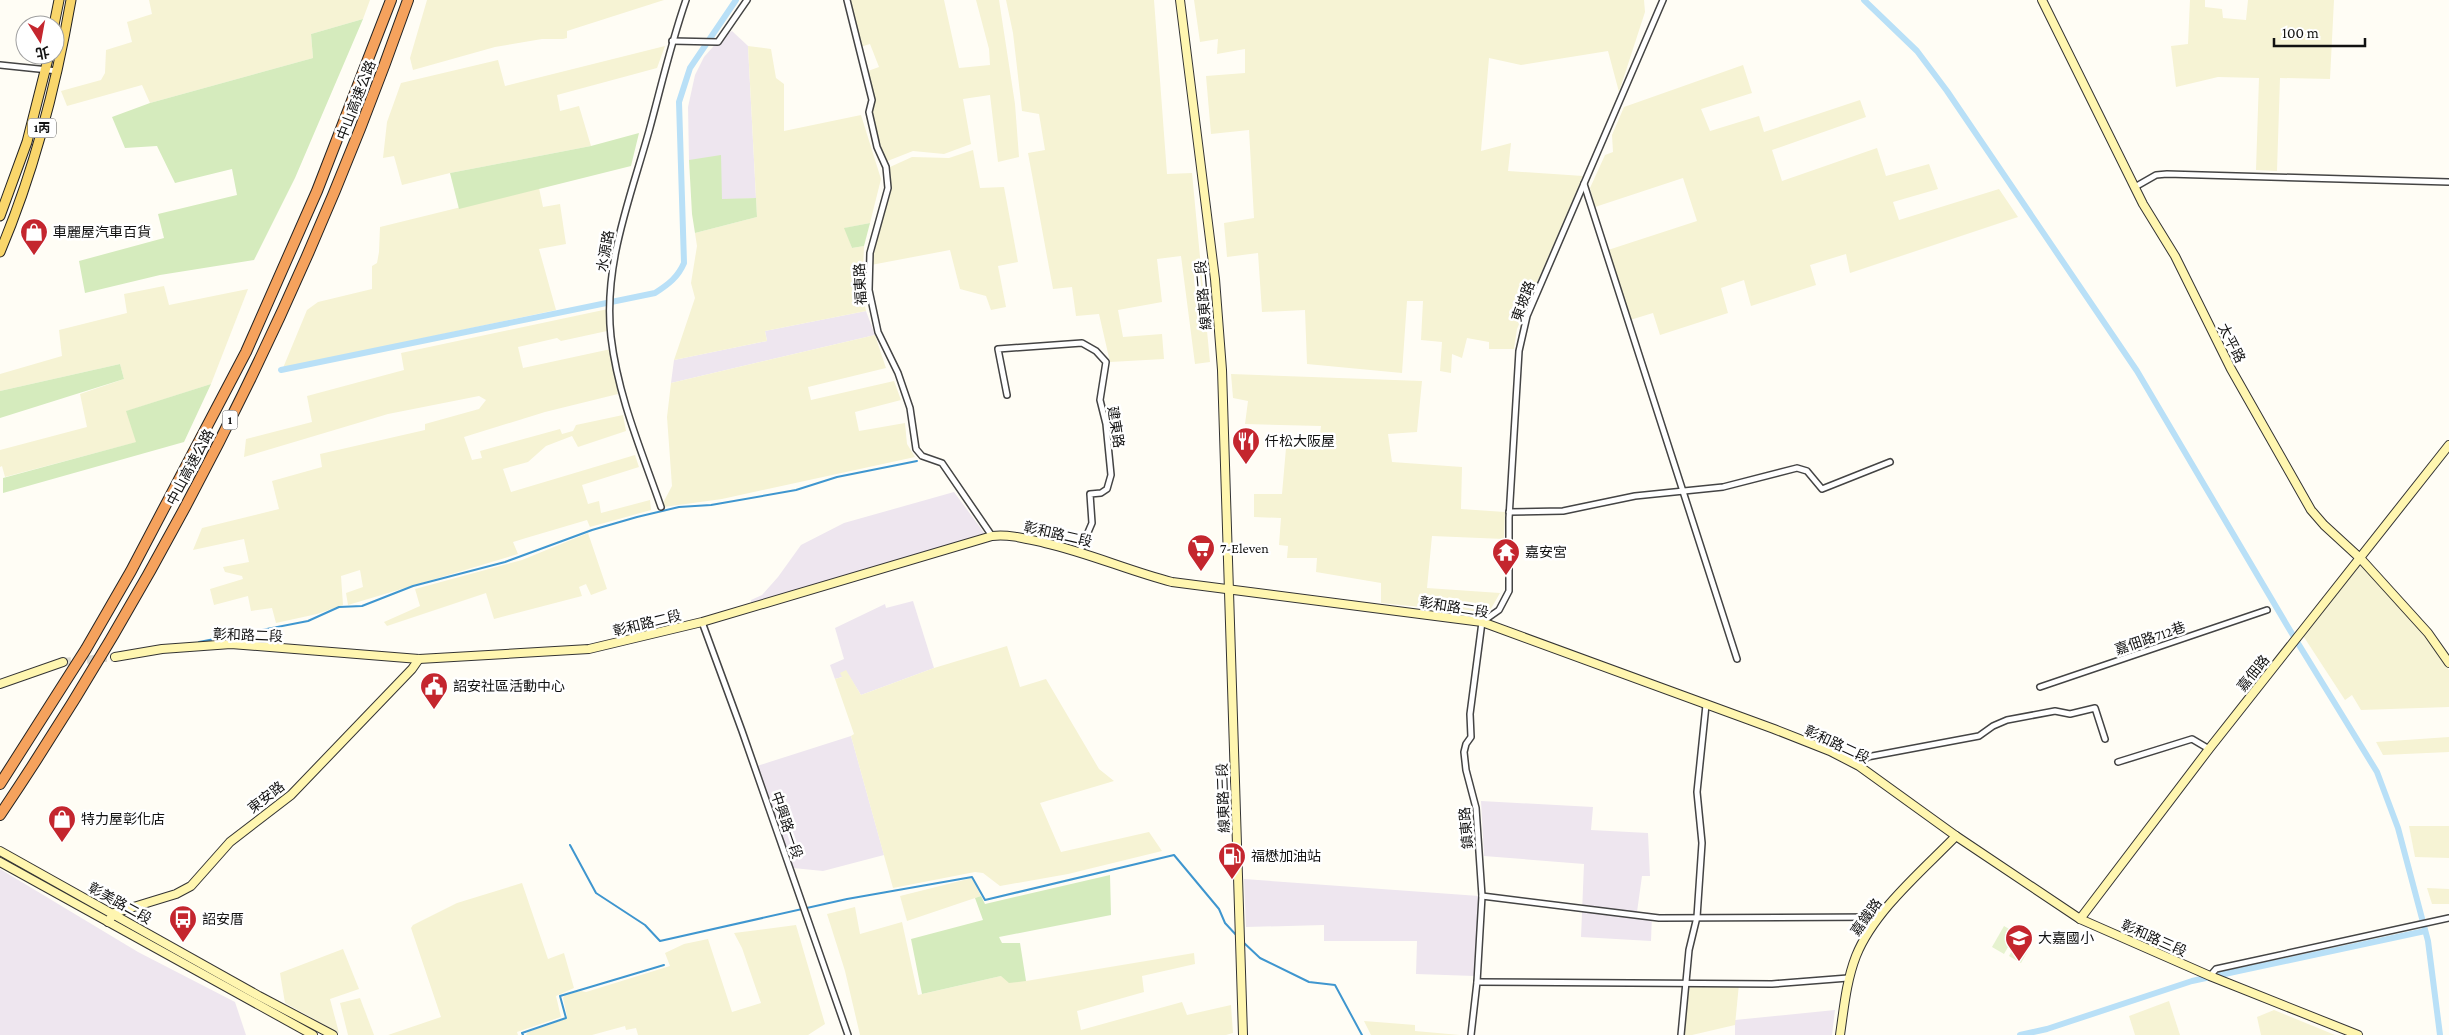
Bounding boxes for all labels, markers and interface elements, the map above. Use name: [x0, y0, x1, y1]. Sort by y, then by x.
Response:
north arrow: [15, 15, 65, 65]
scale bar: [2274, 15, 2365, 47]
text: 100 m: [2282, 25, 2319, 41]
text: 北: [34, 44, 51, 62]
street label: 中山高速公路: [333, 58, 379, 142]
road number: 1丙: [28, 119, 56, 138]
shop icon: 車麗屋汽車百貨: [19, 217, 49, 256]
place label: 車麗屋汽車百貨: [53, 224, 151, 240]
street label: 水源路: [593, 229, 617, 273]
street label: 線東路二段: [1192, 259, 1214, 331]
street label: 福東路: [851, 263, 869, 305]
street label: 東坡路: [1508, 279, 1538, 323]
street label: 太平路: [2215, 321, 2249, 365]
street label: 建東路: [1105, 405, 1127, 449]
road number: 1: [222, 410, 238, 430]
street label: 中山高速公路: [163, 426, 217, 508]
restaurant icon: 仟松大阪屋: [1231, 426, 1261, 465]
place label: 仟松大阪屋: [1265, 433, 1335, 449]
street label: 彰和路二段: [1022, 518, 1094, 550]
supermarket icon: 7-Eleven: [1186, 533, 1216, 572]
temple icon: 嘉安宮: [1491, 537, 1521, 576]
place label: 7-Eleven: [1220, 540, 1269, 556]
place label: 嘉安宮: [1525, 544, 1567, 560]
street label: 彰和路二段: [1418, 594, 1490, 620]
street label: 彰和路二段: [611, 607, 683, 639]
street label: 嘉佃路712巷: [2113, 618, 2187, 658]
street label: 彰和路二段: [213, 626, 283, 644]
street label: 嘉佃路: [2234, 652, 2272, 694]
public building icon: 詔安社區活動中心: [419, 671, 449, 710]
place label: 詔安社區活動中心: [453, 678, 565, 694]
street label: 彰和路二段: [1802, 722, 1872, 766]
street label: 線東路三段: [1214, 763, 1232, 833]
street label: 東安路: [245, 778, 287, 816]
street label: 中興路一段: [768, 789, 806, 861]
shop icon: 特力屋彰化店: [47, 804, 77, 843]
street label: 鎮東路: [1456, 806, 1476, 850]
place label: 特力屋彰化店: [81, 811, 165, 827]
fuel station icon: 福懋加油站: [1217, 841, 1247, 880]
place label: 福懋加油站: [1251, 848, 1321, 864]
street label: 彰美路二段: [86, 879, 154, 927]
street label: 嘉鐵路: [1847, 895, 1885, 939]
bus stop icon: 詔安厝: [168, 904, 198, 943]
place label: 詔安厝: [202, 911, 244, 927]
street label: 彰和路三段: [2119, 916, 2189, 960]
school or university icon: 大嘉國小: [2004, 923, 2034, 962]
place label: 大嘉國小: [2038, 930, 2094, 946]

